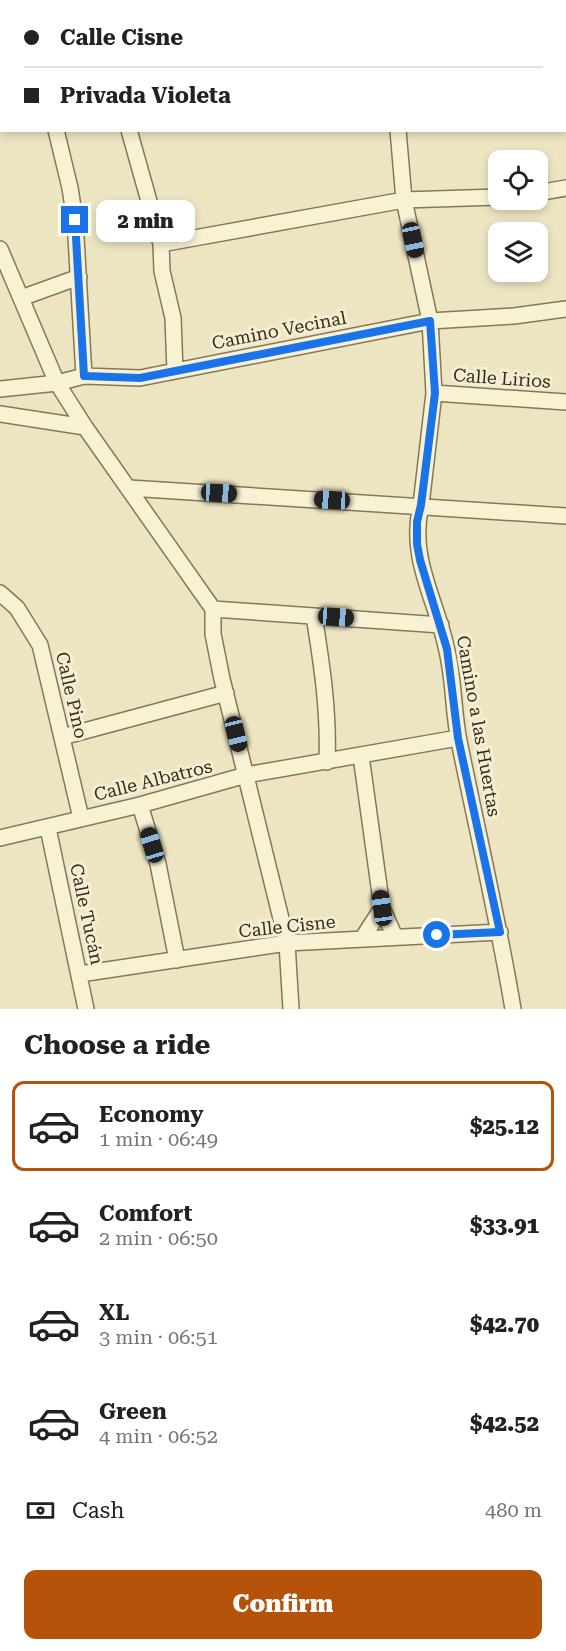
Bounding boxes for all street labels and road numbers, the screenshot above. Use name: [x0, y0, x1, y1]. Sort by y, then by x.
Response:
street label: Camino Vecinal: [210, 307, 348, 353]
street label: Calle Lirios: [452, 364, 552, 392]
street label: Camino a las Huertas: [453, 634, 505, 818]
street label: Calle Pino: [52, 650, 92, 740]
street label: Calle Albatros: [92, 755, 214, 805]
street label: Calle Tucán: [66, 862, 108, 967]
street label: Calle Cisne: [238, 910, 337, 942]

